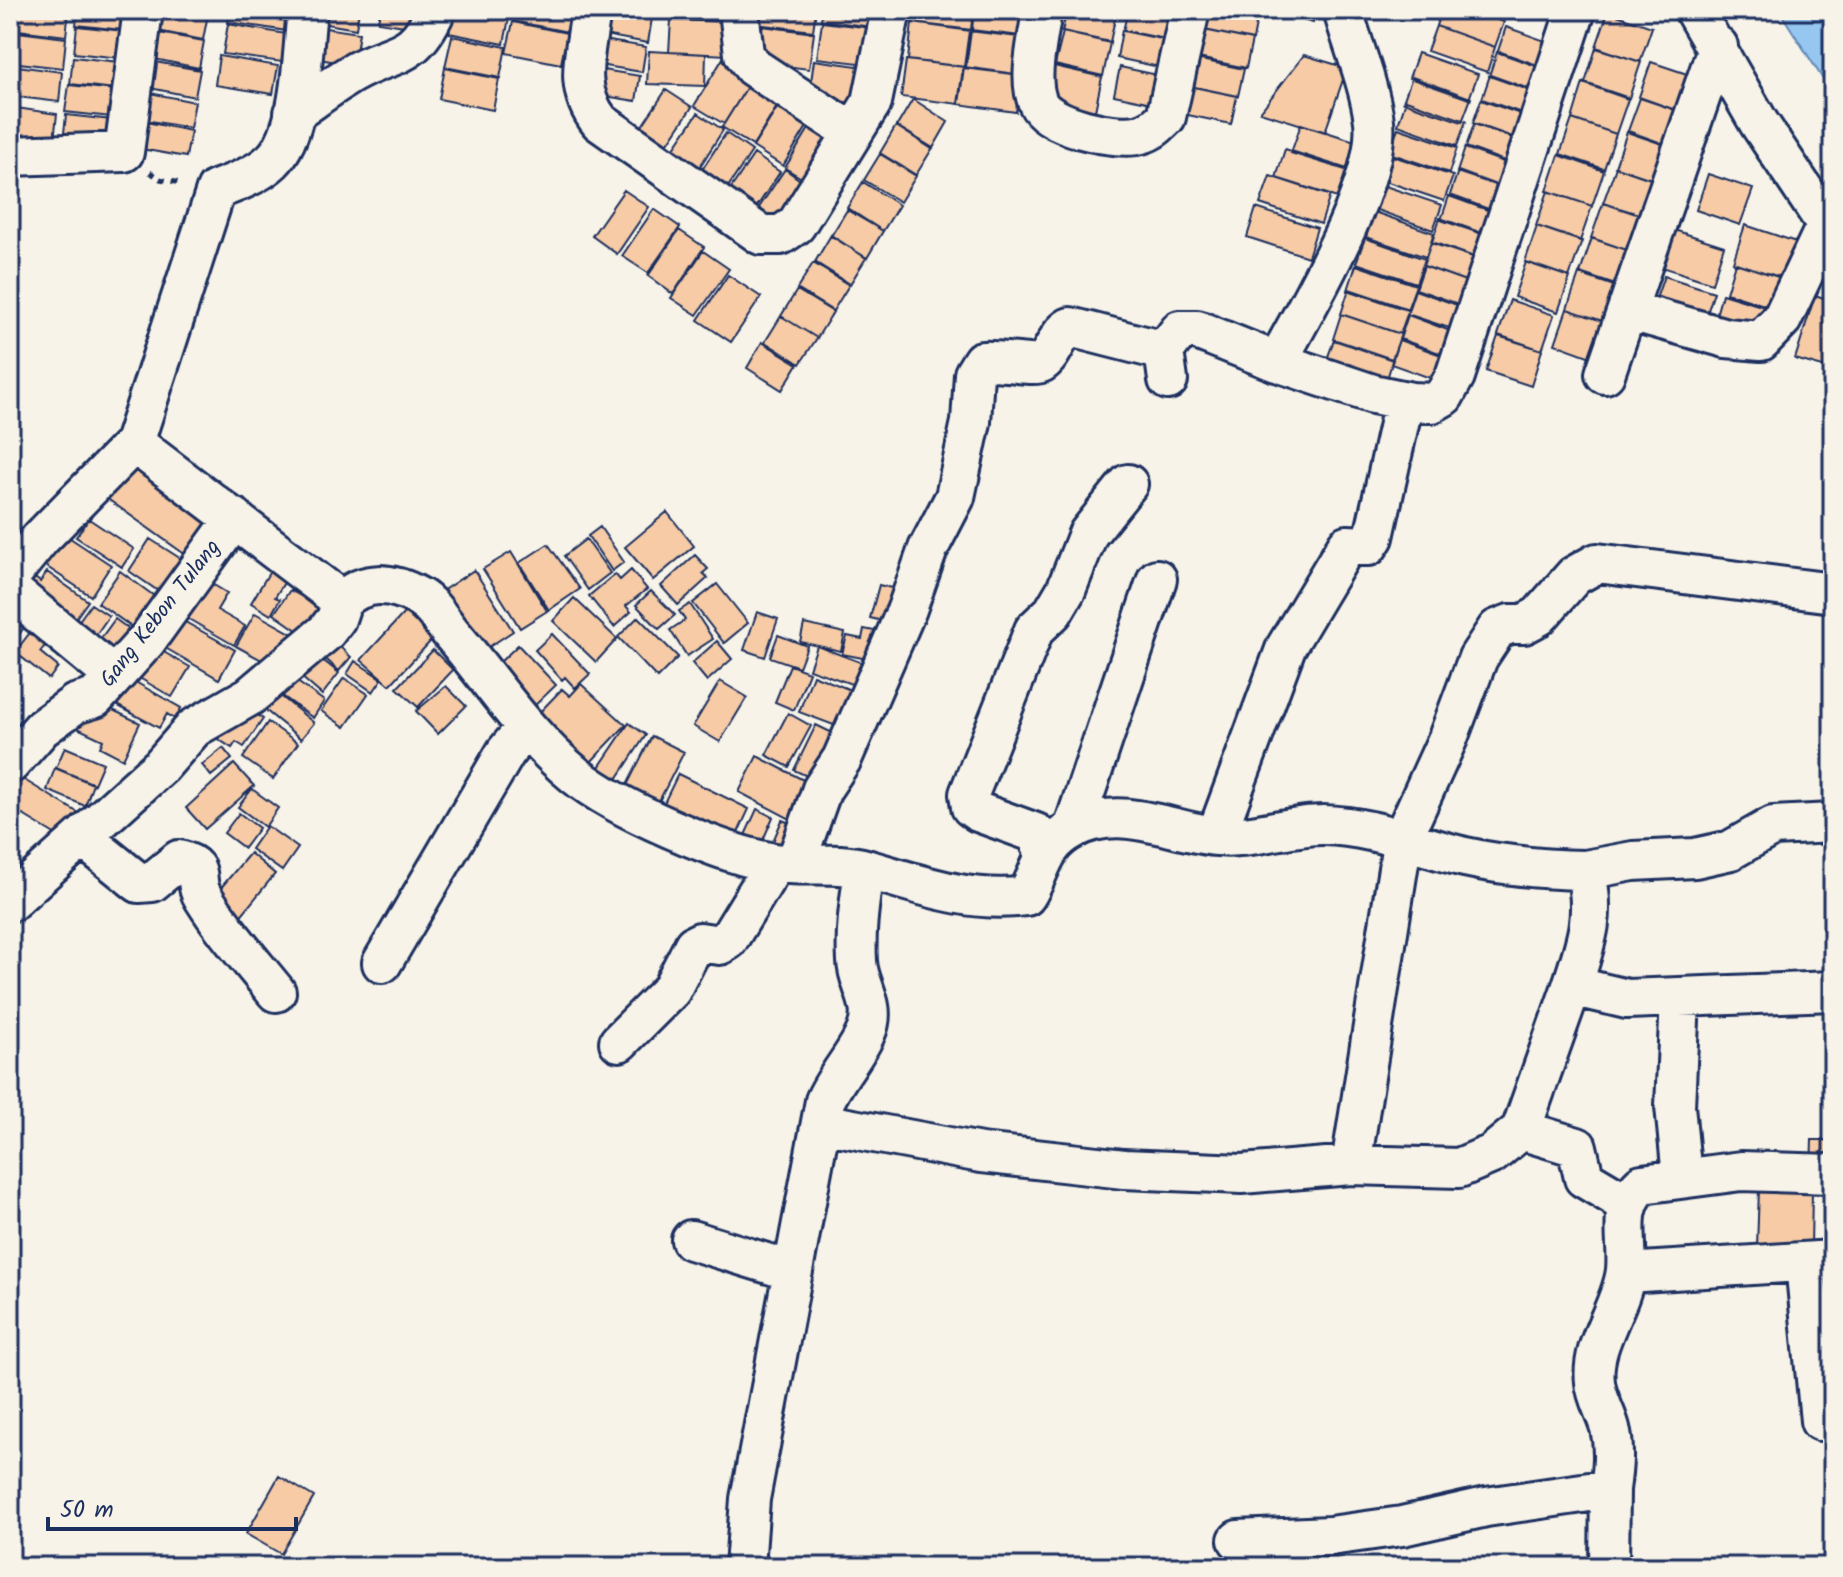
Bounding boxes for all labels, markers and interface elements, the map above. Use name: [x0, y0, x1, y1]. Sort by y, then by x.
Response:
street label: Gang Kebon Tulang: [92, 532, 230, 696]
scale bar: [48, 1481, 296, 1531]
text: 50 m: [60, 1491, 114, 1530]

